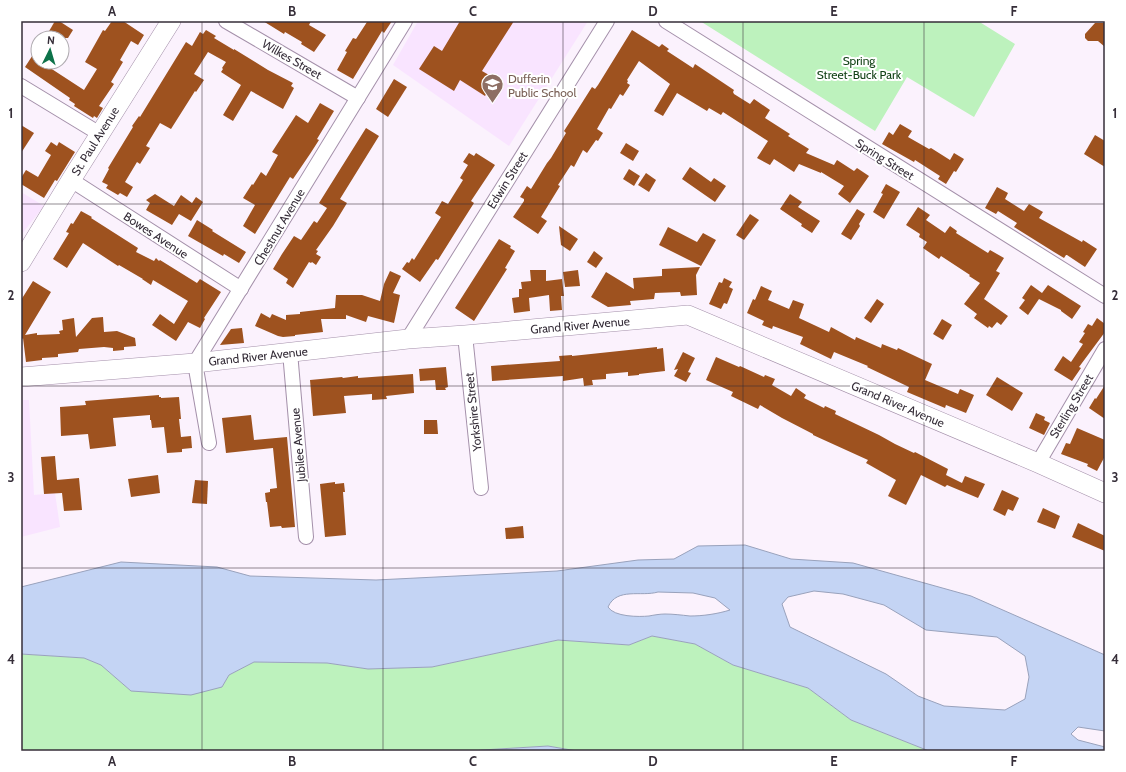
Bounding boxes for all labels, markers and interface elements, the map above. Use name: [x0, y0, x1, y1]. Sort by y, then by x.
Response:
text: A: [108, 3, 117, 19]
text: B: [288, 3, 296, 19]
text: C: [469, 3, 477, 19]
text: D: [648, 3, 658, 19]
text: E: [830, 3, 838, 19]
text: F: [1011, 3, 1018, 19]
north arrow: [30, 30, 70, 70]
text: N: [46, 33, 55, 47]
street label: Wilkes Street: [259, 36, 325, 82]
park label: Spring Street-Buck Park: [817, 53, 902, 82]
place label: Dufferin Public School: [508, 71, 576, 100]
school or university icon: Dufferin Public School: [480, 72, 506, 105]
street label: St. Paul Avenue: [68, 104, 122, 178]
text: 1: [9, 105, 13, 121]
text: 1: [1113, 105, 1117, 121]
street label: Spring Street: [853, 135, 917, 183]
street label: Edwin Street: [484, 149, 530, 211]
street label: Chestnut Avenue: [250, 186, 308, 268]
street label: Bowes Avenue: [121, 208, 191, 262]
text: 2: [8, 287, 15, 303]
text: 2: [1112, 287, 1119, 303]
street label: Grand River Avenue: [530, 313, 630, 337]
street label: Grand River Avenue: [208, 343, 308, 369]
street label: Sterling Street: [1046, 371, 1096, 441]
street label: Yorkshire Street: [461, 372, 485, 453]
street label: Grand River Avenue: [849, 378, 947, 430]
street label: Jubilee Avenue: [287, 407, 309, 484]
text: 3: [7, 469, 15, 485]
text: 3: [1111, 469, 1119, 485]
text: 4: [7, 651, 15, 667]
text: 4: [1111, 651, 1119, 667]
text: A: [108, 753, 117, 769]
text: B: [288, 753, 296, 769]
text: C: [469, 753, 477, 769]
text: D: [648, 753, 658, 769]
text: E: [830, 753, 838, 769]
text: F: [1011, 753, 1018, 769]

